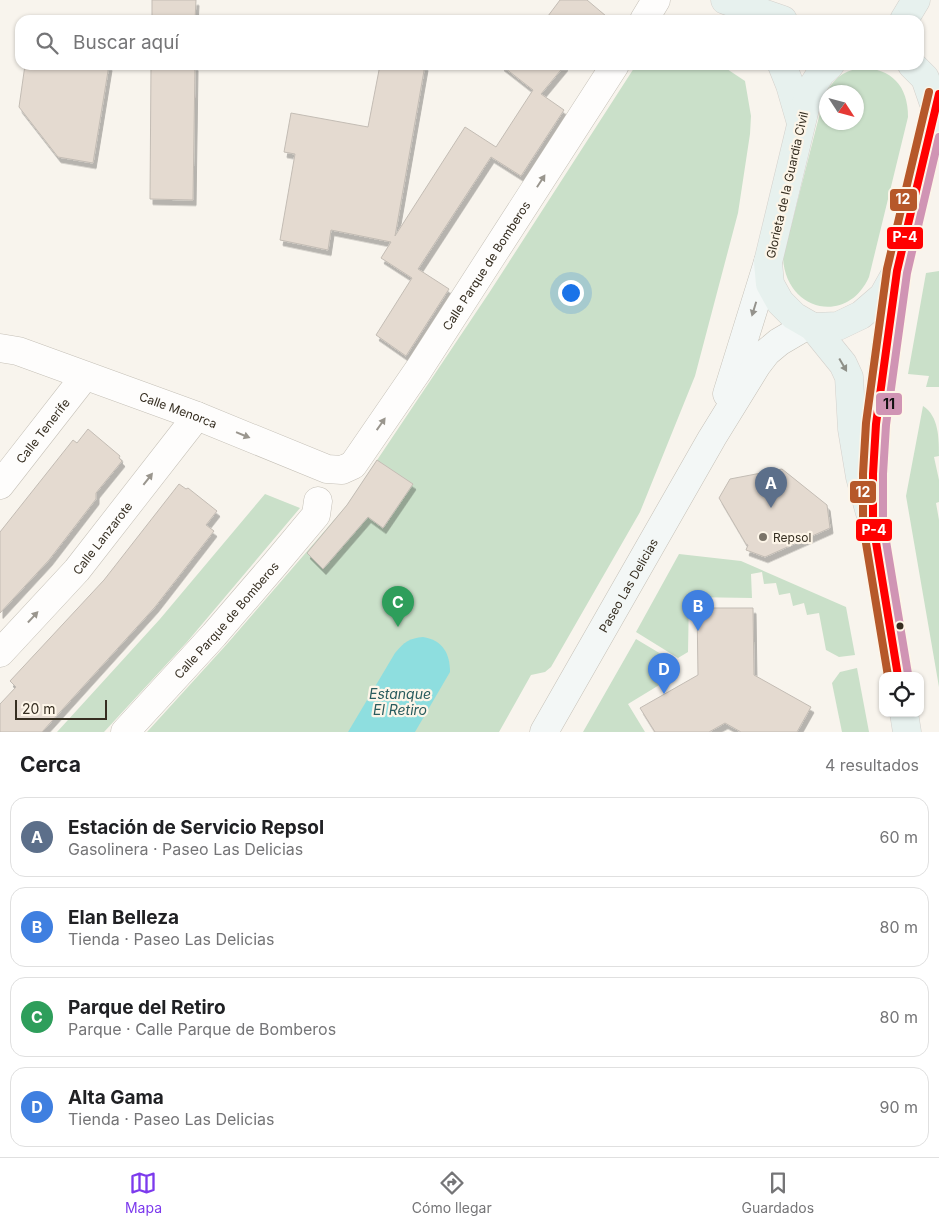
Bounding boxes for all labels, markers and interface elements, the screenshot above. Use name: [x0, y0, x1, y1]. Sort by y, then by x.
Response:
search box: [15, 15, 924, 70]
icon: search: [33, 29, 61, 57]
text: Buscar aquí: [73, 31, 179, 54]
north arrow: [819, 85, 864, 130]
street label: Glorieta de la Guardia Civil: [763, 110, 811, 260]
one-way arrow: [536, 175, 546, 188]
line badge: 12: [889, 188, 918, 212]
text: 12: [896, 190, 911, 207]
street label: Calle Parque de Bomberos: [439, 198, 533, 333]
line badge: P-4: [886, 226, 924, 250]
text: P-4: [893, 228, 917, 245]
your location: [558, 280, 584, 306]
one-way arrow: [749, 301, 757, 316]
one-way arrow: [838, 359, 847, 372]
street label: Calle Menorca: [137, 388, 220, 431]
line badge: 11: [875, 392, 903, 416]
street label: Calle Tenerife: [12, 395, 72, 466]
text: 11: [883, 395, 895, 412]
one-way arrow: [376, 418, 386, 431]
one-way arrow: [235, 431, 250, 439]
pin: A: [755, 467, 787, 508]
one-way arrow: [143, 473, 154, 486]
line badge: 12: [849, 480, 877, 504]
text: 12: [856, 483, 871, 500]
street label: Calle Lanzarote: [69, 498, 135, 577]
line badge: P-4: [855, 518, 893, 542]
text: P-4: [862, 521, 886, 538]
place label: Repsol: [773, 530, 811, 545]
marker: Repsol: [757, 531, 769, 543]
street label: Paseo Las Delicias: [595, 536, 661, 635]
street label: Calle Parque de Bomberos: [171, 558, 281, 681]
pin: C: [382, 586, 414, 627]
pin: B: [682, 590, 714, 631]
one-way arrow: [27, 612, 39, 624]
unlabelled marker: [895, 621, 905, 631]
pin: D: [648, 653, 680, 694]
map controls: [879, 672, 924, 717]
button: locate: [879, 672, 924, 717]
water label: Estanque El Retiro: [369, 685, 431, 718]
scale bar: [15, 697, 108, 720]
text: 20 m: [22, 700, 56, 717]
text: Cerca: [20, 752, 81, 777]
text: 4 resultados: [825, 755, 919, 775]
text: Estación de Servicio Repsol: [68, 816, 324, 839]
text: A: [31, 827, 43, 847]
text: 60 m: [879, 827, 918, 847]
text: Gasolinera · Paseo Las Delicias: [68, 839, 303, 859]
text: Elan Belleza: [68, 906, 179, 929]
text: B: [32, 917, 42, 937]
text: 80 m: [879, 917, 918, 937]
text: Tienda · Paseo Las Delicias: [68, 929, 275, 949]
text: Parque del Retiro: [68, 996, 226, 1019]
text: C: [31, 1007, 43, 1027]
text: 80 m: [879, 1007, 918, 1027]
text: Parque · Calle Parque de Bomberos: [68, 1019, 336, 1039]
text: Alta Gama: [68, 1086, 164, 1109]
text: D: [31, 1097, 43, 1117]
text: 90 m: [879, 1097, 918, 1117]
text: Tienda · Paseo Las Delicias: [68, 1109, 275, 1129]
tab: Mapa: [125, 1169, 162, 1216]
tab: Cómo llegar: [412, 1169, 492, 1216]
tab: Guardados: [742, 1169, 814, 1216]

